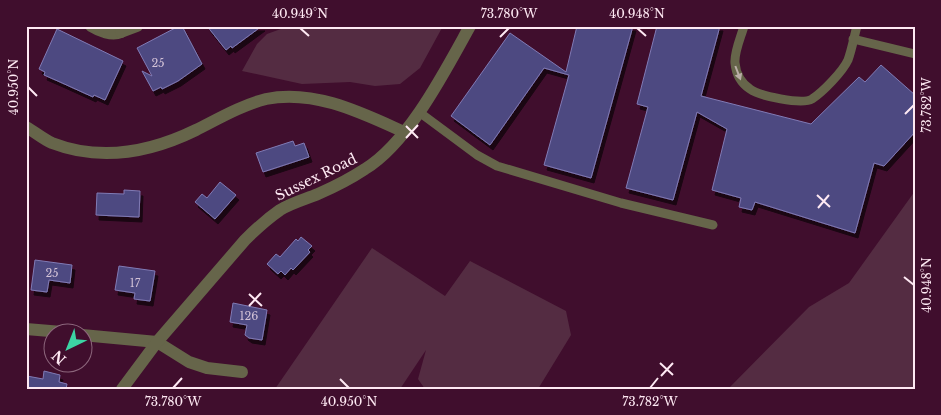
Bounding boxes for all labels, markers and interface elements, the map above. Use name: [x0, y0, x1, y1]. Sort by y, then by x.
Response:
text: 40.949°N: [272, 6, 328, 21]
text: 73.780°W: [481, 6, 538, 21]
text: 40.948°N: [609, 6, 665, 21]
house number: 25: [151, 56, 165, 70]
text: 40.950°N: [6, 59, 21, 115]
one-way arrow: [734, 66, 742, 81]
text: 73.782°W: [919, 76, 934, 133]
street label: Sussex Road: [272, 149, 360, 205]
text: 40.948°N: [919, 257, 934, 313]
house number: 25: [45, 266, 59, 280]
house number: 17: [130, 276, 141, 290]
house number: 126: [240, 309, 258, 323]
north arrow: [42, 322, 92, 372]
text: N: [48, 346, 70, 369]
text: 73.780°W: [145, 394, 202, 409]
text: 40.950°N: [321, 394, 377, 409]
text: 73.782°W: [622, 394, 679, 409]

